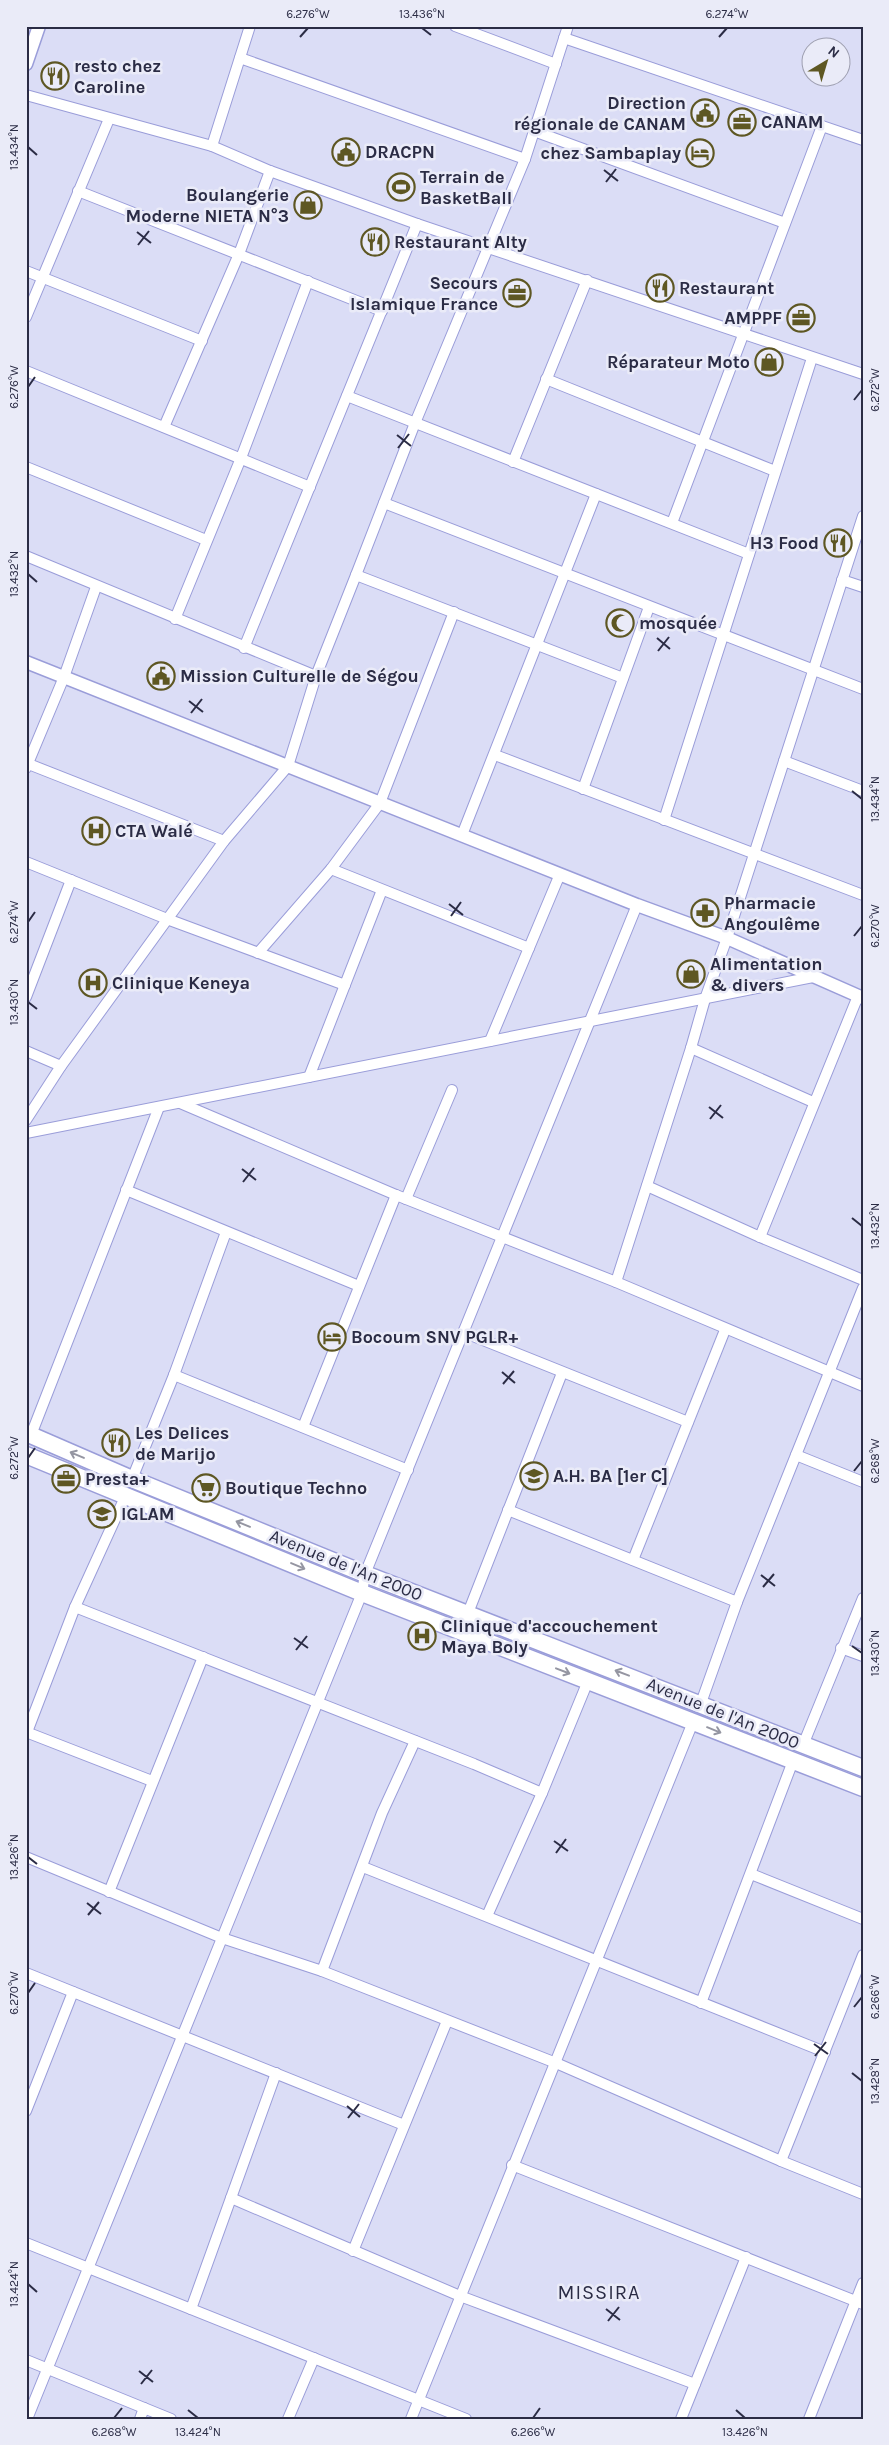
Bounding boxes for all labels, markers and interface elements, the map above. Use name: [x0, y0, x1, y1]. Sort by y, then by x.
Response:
text: 6.276°W: [286, 7, 330, 21]
text: 13.436°N: [399, 7, 445, 21]
text: 6.274°W: [705, 7, 749, 21]
north arrow: [802, 38, 852, 88]
text: N: [825, 42, 843, 62]
place label: resto chez Caroline: [74, 55, 161, 98]
restaurant icon: resto chez Caroline: [40, 61, 70, 91]
place label: Direction régionale de CANAM: [514, 92, 686, 135]
public building icon: Direction régionale de CANAM: [690, 98, 720, 128]
office icon: CANAM: [727, 107, 757, 137]
place label: CANAM: [761, 111, 824, 133]
text: 13.434°N: [7, 124, 21, 170]
public building icon: DRACPN: [331, 137, 361, 167]
hotel icon: chez Sambaplay: [685, 138, 715, 168]
place label: DRACPN: [365, 141, 435, 163]
place label: chez Sambaplay: [541, 142, 681, 164]
place label: Terrain de BasketBall: [420, 166, 512, 209]
sports icon: Terrain de BasketBall: [386, 172, 416, 202]
place label: Boulangerie Moderne NIETA N°3: [125, 184, 289, 227]
shop icon: Boulangerie Moderne NIETA N°3: [293, 190, 323, 220]
restaurant icon: Restaurant Alty: [360, 227, 390, 257]
place label: Restaurant Alty: [394, 231, 527, 253]
place label: Secours Islamique France: [350, 272, 498, 315]
restaurant icon: Restaurant: [645, 273, 675, 303]
place label: Restaurant: [679, 277, 774, 299]
office icon: Secours Islamique France: [502, 278, 532, 308]
office icon: AMPPF: [786, 303, 816, 333]
place label: AMPPF: [724, 307, 782, 329]
shop icon: Réparateur Moto: [754, 347, 784, 377]
place label: Réparateur Moto: [607, 351, 750, 373]
text: 6.276°W: [7, 365, 21, 409]
text: 6.272°W: [868, 368, 882, 412]
restaurant icon: H3 Food: [823, 528, 853, 558]
place label: H3 Food: [750, 532, 819, 554]
text: 13.432°N: [7, 551, 21, 597]
mosque icon: mosquée: [605, 608, 635, 638]
place label: mosquée: [639, 612, 717, 634]
public building icon: Mission Culturelle de Ségou: [146, 661, 176, 691]
place label: Mission Culturelle de Ségou: [180, 665, 419, 687]
text: 13.434°N: [868, 776, 882, 822]
hospital icon: CTA Walé: [81, 816, 111, 846]
place label: CTA Walé: [115, 820, 193, 842]
place label: Pharmacie Angoulême: [724, 892, 820, 935]
pharmacy icon: Pharmacie Angoulême: [690, 898, 720, 928]
text: 6.274°W: [7, 900, 21, 944]
text: 6.270°W: [868, 904, 882, 948]
place label: Alimentation & divers: [710, 953, 823, 996]
shop icon: Alimentation & divers: [676, 959, 706, 989]
hospital icon: Clinique Keneya: [78, 968, 108, 998]
place label: Clinique Keneya: [112, 972, 250, 994]
text: 13.430°N: [7, 979, 21, 1025]
text: 13.432°N: [868, 1203, 882, 1249]
hotel icon: Bocoum SNV PGLR+: [317, 1322, 347, 1352]
place label: Bocoum SNV PGLR+: [351, 1326, 518, 1348]
place label: Les Delices de Marijo: [135, 1422, 229, 1465]
restaurant icon: Les Delices de Marijo: [101, 1428, 131, 1458]
text: 6.272°W: [7, 1436, 21, 1480]
text: 6.268°W: [868, 1438, 882, 1484]
one-way arrow: [70, 1449, 85, 1459]
school or university icon: A.H. BA [1er C]: [519, 1461, 549, 1491]
office icon: Presta+: [51, 1464, 81, 1494]
place label: A.H. BA [1er C]: [553, 1465, 668, 1487]
place label: Presta+: [85, 1468, 149, 1490]
supermarket icon: Boutique Techno: [191, 1473, 221, 1503]
place label: Boutique Techno: [225, 1477, 367, 1499]
school or university icon: IGLAM: [87, 1499, 117, 1529]
place label: IGLAM: [121, 1503, 175, 1525]
one-way arrow: [236, 1519, 251, 1528]
street label: Avenue de l'An 2000: [266, 1524, 426, 1606]
one-way arrow: [290, 1562, 305, 1572]
place label: Clinique d'accouchement Maya Boly: [441, 1615, 658, 1658]
hospital icon: Clinique d'accouchement Maya Boly: [407, 1621, 437, 1651]
text: 13.430°N: [868, 1630, 882, 1676]
one-way arrow: [555, 1667, 570, 1676]
one-way arrow: [615, 1668, 630, 1677]
street label: Avenue de l'An 2000: [643, 1672, 803, 1754]
one-way arrow: [707, 1727, 722, 1736]
text: 13.426°N: [7, 1834, 21, 1880]
text: 6.270°W: [7, 1971, 21, 2015]
text: 6.266°W: [868, 1974, 882, 2019]
text: 13.428°N: [868, 2058, 882, 2104]
text: 13.424°N: [7, 2261, 21, 2307]
district label: MISSIRA: [557, 2281, 641, 2304]
text: 6.268°W: [91, 2425, 137, 2439]
text: 13.424°N: [175, 2425, 221, 2439]
text: 6.266°W: [511, 2425, 556, 2439]
text: 13.426°N: [722, 2425, 768, 2439]

